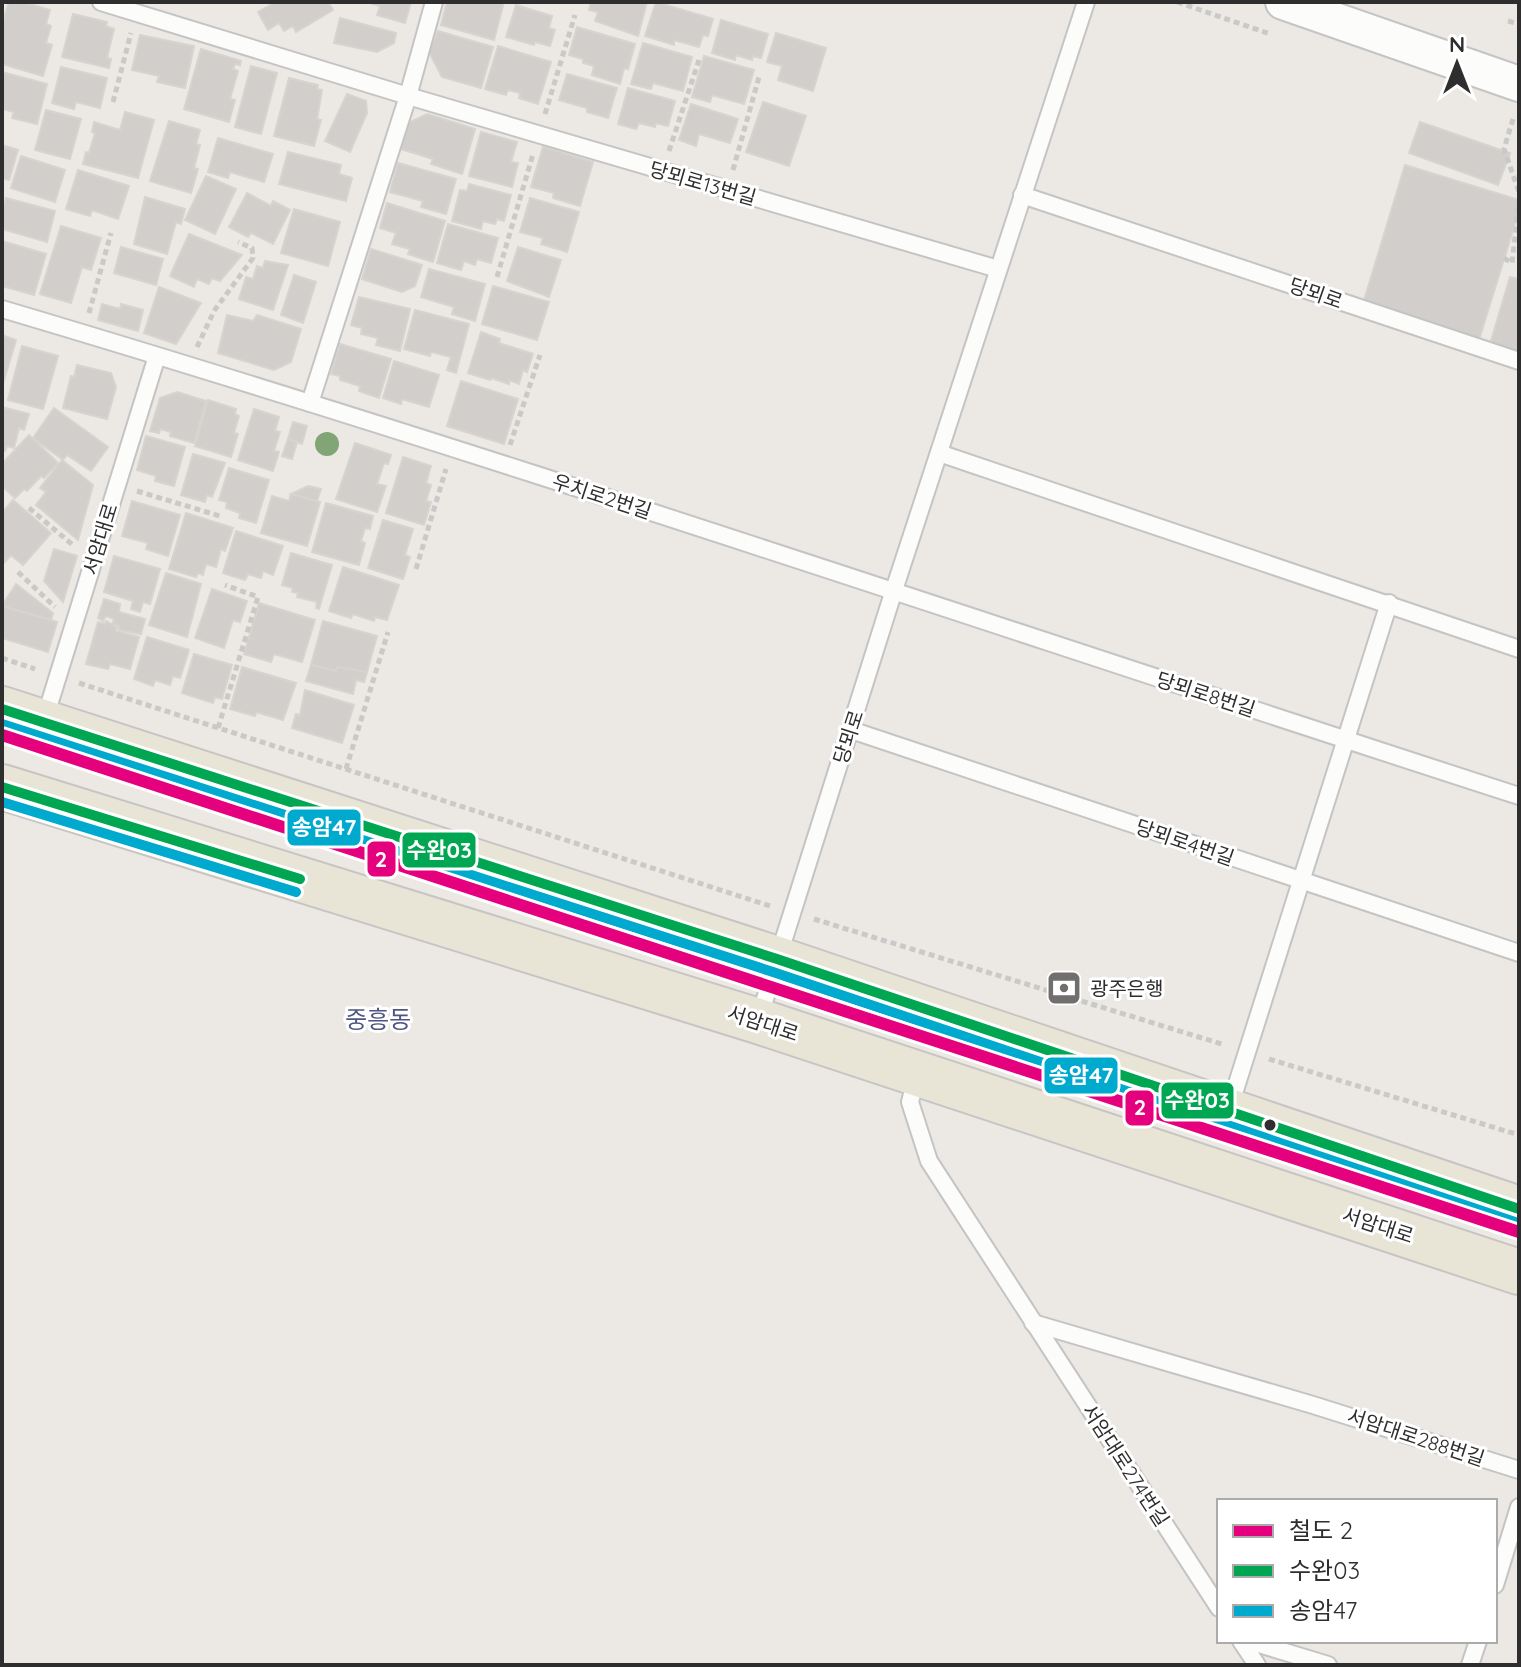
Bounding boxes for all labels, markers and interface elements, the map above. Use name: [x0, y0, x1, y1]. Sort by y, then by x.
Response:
north arrow: [1417, 24, 1497, 104]
text: N: [1449, 30, 1465, 58]
street label: 당뫼로13번길: [647, 156, 759, 210]
street label: 당뫼로: [1286, 272, 1346, 314]
street label: 우치로2번길: [549, 468, 655, 524]
street label: 서암대로: [77, 500, 123, 578]
street label: 당뫼로8번길: [1153, 666, 1259, 722]
street label: 당뫼로: [828, 707, 868, 767]
line badge: 송암47: [286, 808, 362, 847]
text: 송암47: [292, 813, 356, 841]
street label: 당뫼로4번길: [1132, 813, 1238, 871]
line badge: 수완03: [401, 831, 477, 869]
text: 수완03: [406, 836, 472, 864]
line badge: 2: [366, 840, 397, 878]
text: 2: [375, 845, 387, 873]
bank icon: 광주은행: [1045, 969, 1083, 1007]
place label: 광주은행: [1090, 976, 1164, 1001]
street label: 서암대로: [724, 1000, 802, 1046]
district label: 중흥동: [345, 1004, 411, 1034]
line badge: 송암47: [1043, 1056, 1119, 1095]
text: 송암47: [1049, 1061, 1113, 1089]
line badge: 수완03: [1160, 1081, 1235, 1120]
text: 수완03: [1164, 1086, 1230, 1114]
line badge: 2: [1124, 1089, 1155, 1127]
text: 2: [1134, 1093, 1146, 1121]
unlabelled marker: [1262, 1117, 1278, 1133]
street label: 서암대로: [1339, 1202, 1417, 1248]
street label: 서암대로274번길: [1077, 1399, 1175, 1531]
street label: 서암대로288번길: [1344, 1403, 1488, 1471]
legend: [1217, 1499, 1497, 1643]
text: 철도 2: [1289, 1515, 1353, 1545]
text: 수완03: [1289, 1555, 1360, 1585]
text: 송암47: [1289, 1595, 1357, 1625]

